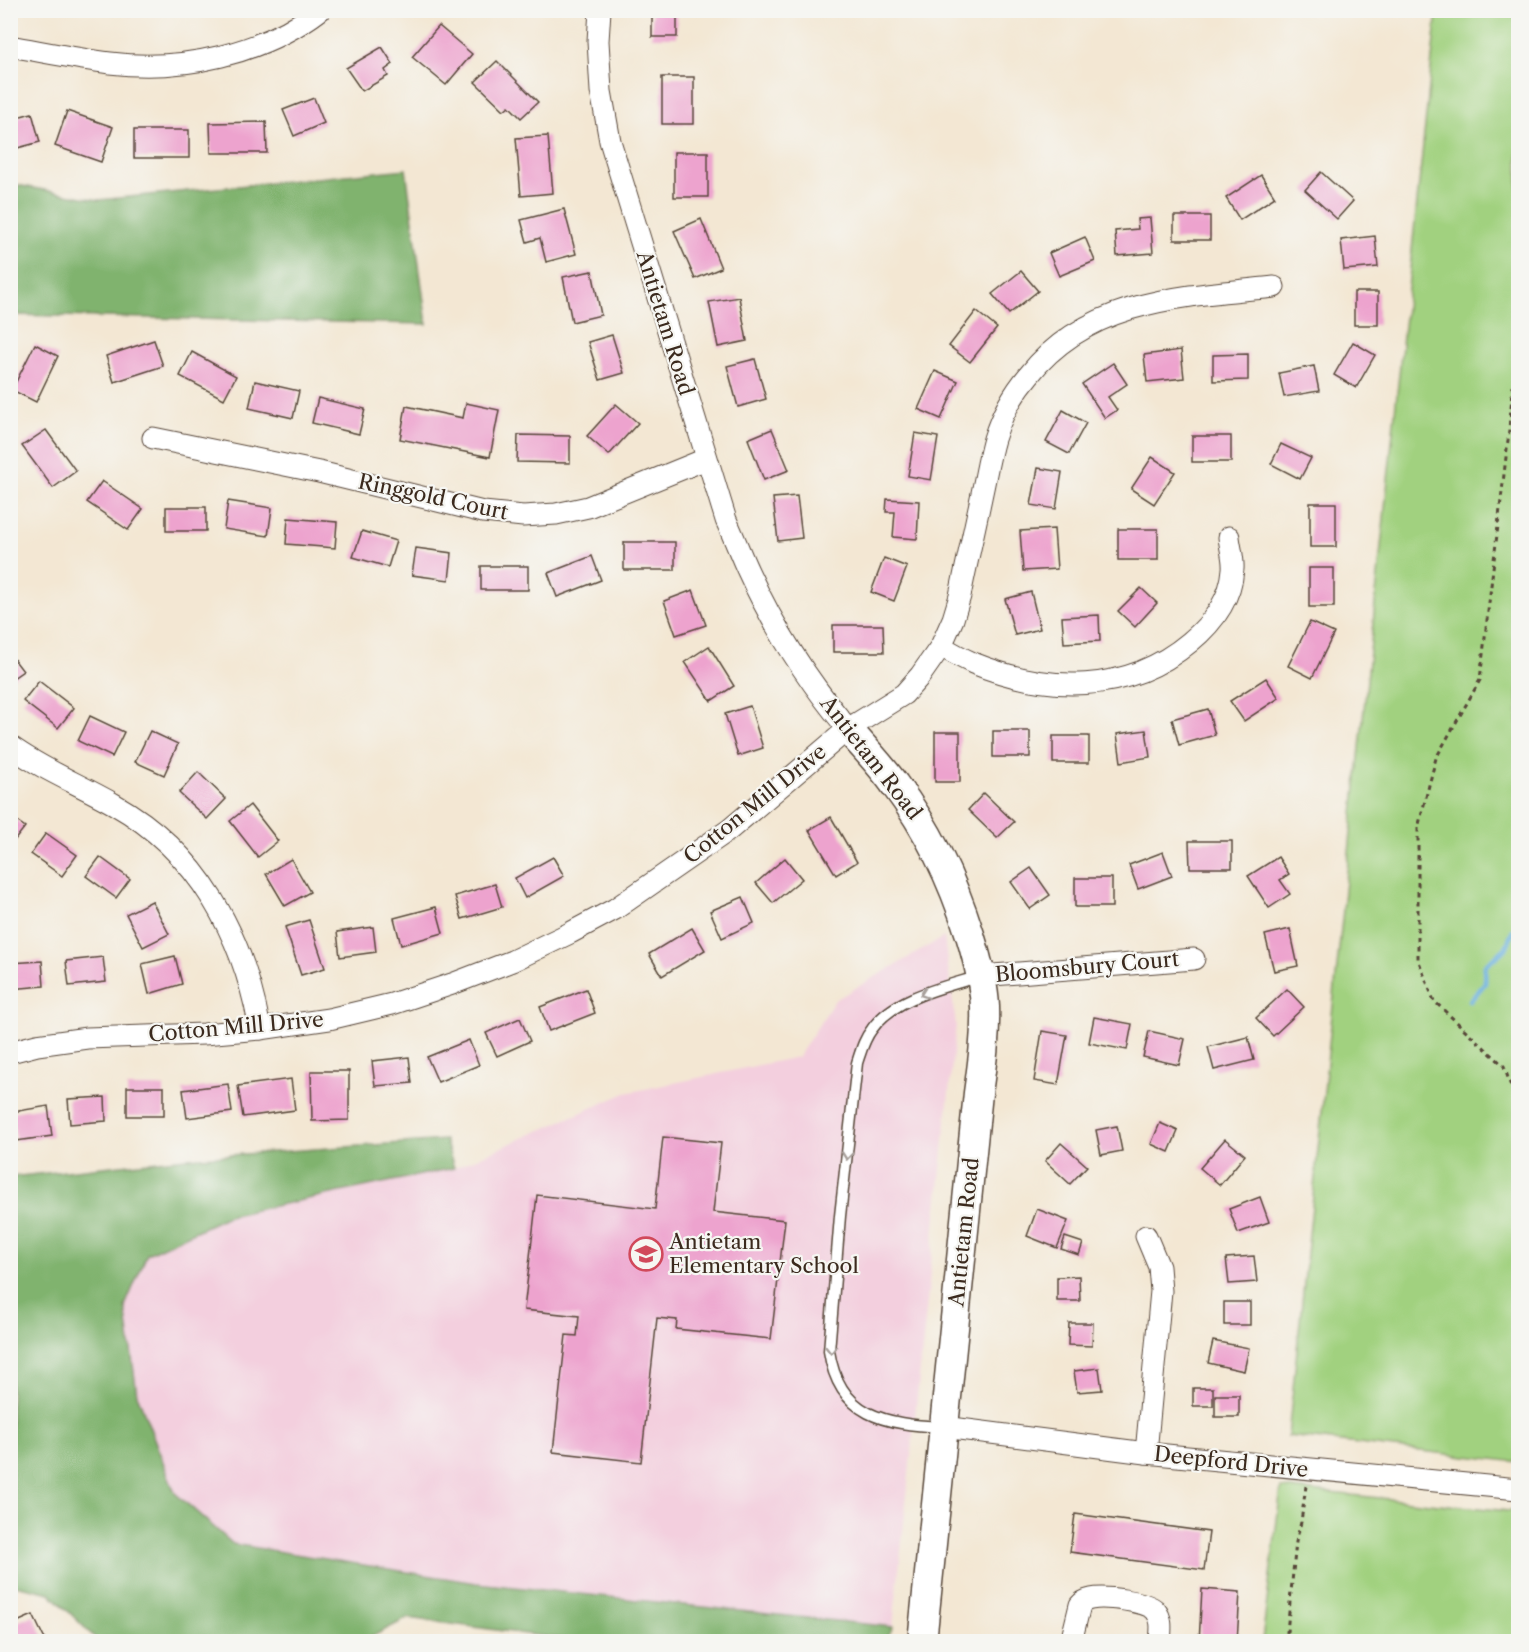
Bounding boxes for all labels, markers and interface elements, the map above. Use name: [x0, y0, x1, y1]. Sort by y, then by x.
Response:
street label: Antietam Road: [631, 247, 699, 398]
street label: Ringgold Court: [356, 468, 511, 525]
street label: Antietam Road: [815, 690, 928, 825]
street label: Cotton Mill Drive: [679, 739, 831, 869]
street label: Bloomsbury Court: [994, 946, 1181, 987]
one-way arrow: [919, 987, 930, 1000]
street label: Cotton Mill Drive: [147, 1006, 325, 1047]
one-way arrow: [841, 1151, 854, 1160]
street label: Antietam Road: [943, 1156, 984, 1309]
place label: Antietam Elementary School: [668, 1229, 859, 1278]
school or university icon: Antietam Elementary School: [628, 1236, 664, 1272]
one-way arrow: [824, 1345, 837, 1354]
street label: Deepford Drive: [1153, 1441, 1310, 1482]

